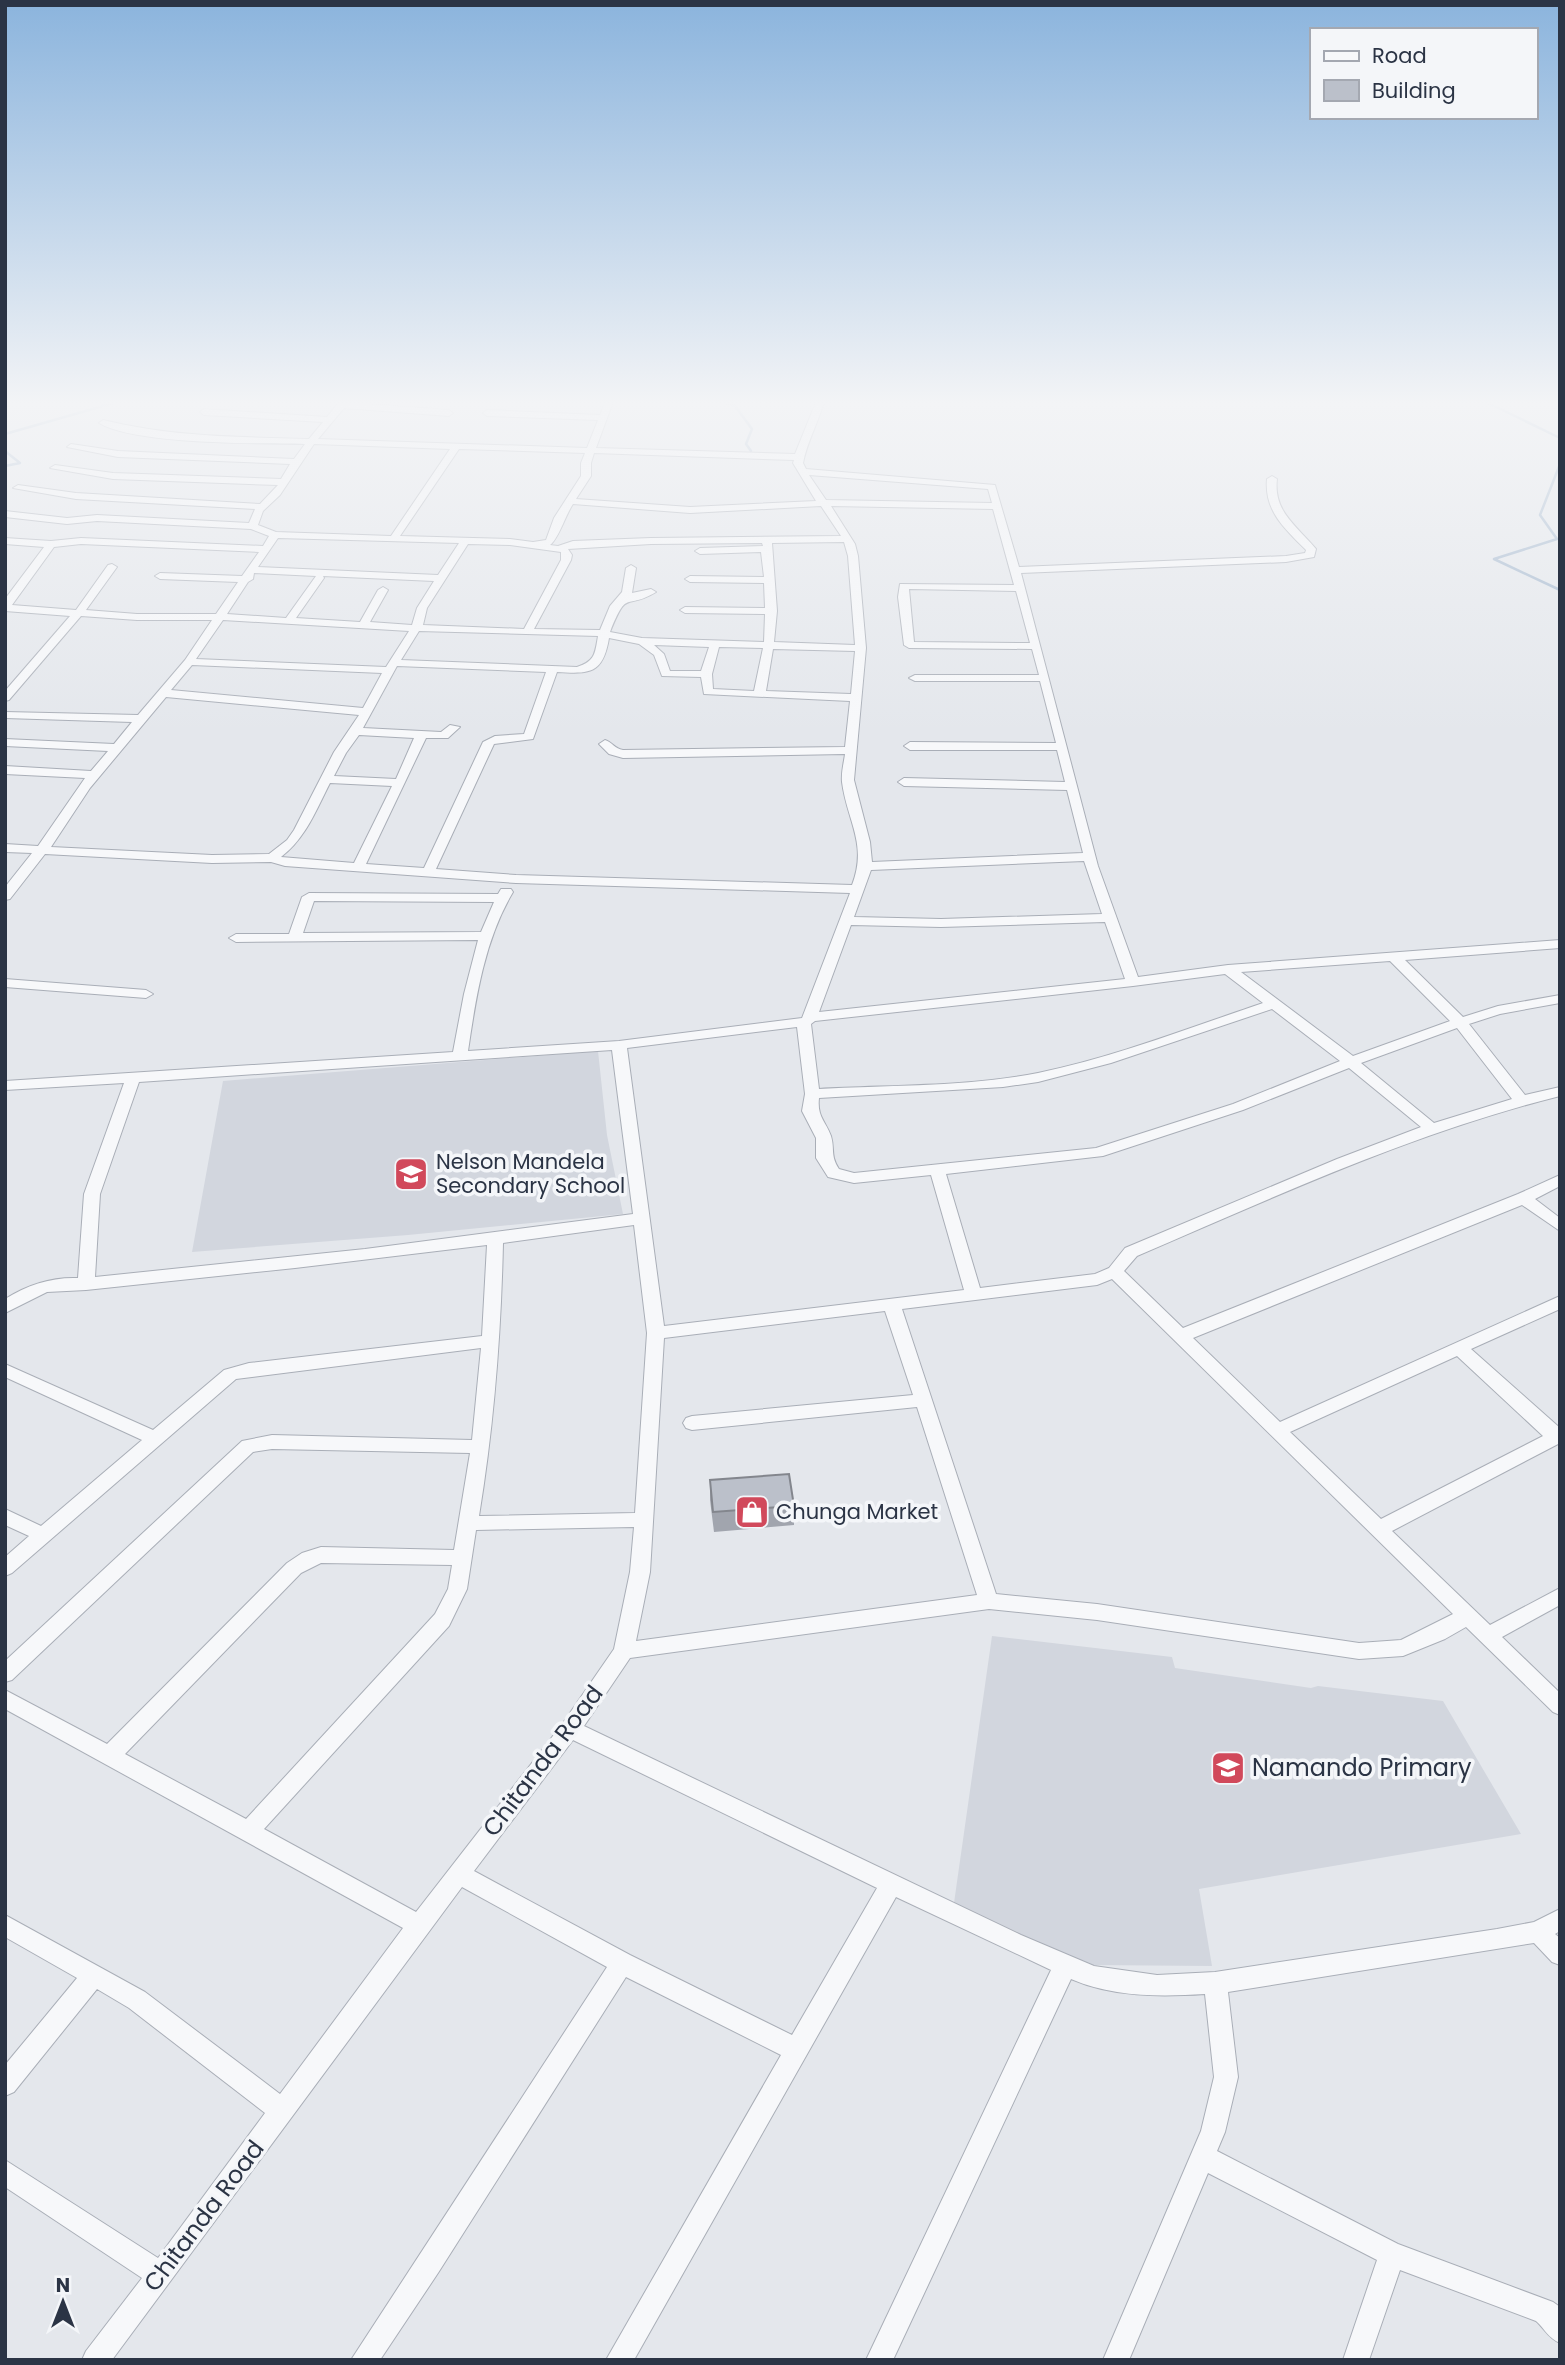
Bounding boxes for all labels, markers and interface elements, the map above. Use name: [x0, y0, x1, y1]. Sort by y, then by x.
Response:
legend: [1310, 28, 1537, 119]
text: Road: [1372, 41, 1427, 70]
text: Building: [1372, 76, 1456, 105]
place label: Nelson Mandela Secondary School: [436, 1147, 625, 1200]
school or university icon: Nelson Mandela Secondary School: [392, 1155, 430, 1193]
shop icon: Chunga Market: [733, 1493, 771, 1531]
place label: Chunga Market: [776, 1497, 938, 1526]
street label: Chitanda Road: [475, 1678, 610, 1843]
school or university icon: Namando Primary: [1209, 1749, 1247, 1787]
place label: Namando Primary: [1252, 1751, 1472, 1784]
street label: Chitanda Road: [136, 2133, 271, 2298]
north arrow: [28, 2267, 98, 2337]
text: N: [56, 2272, 70, 2299]

